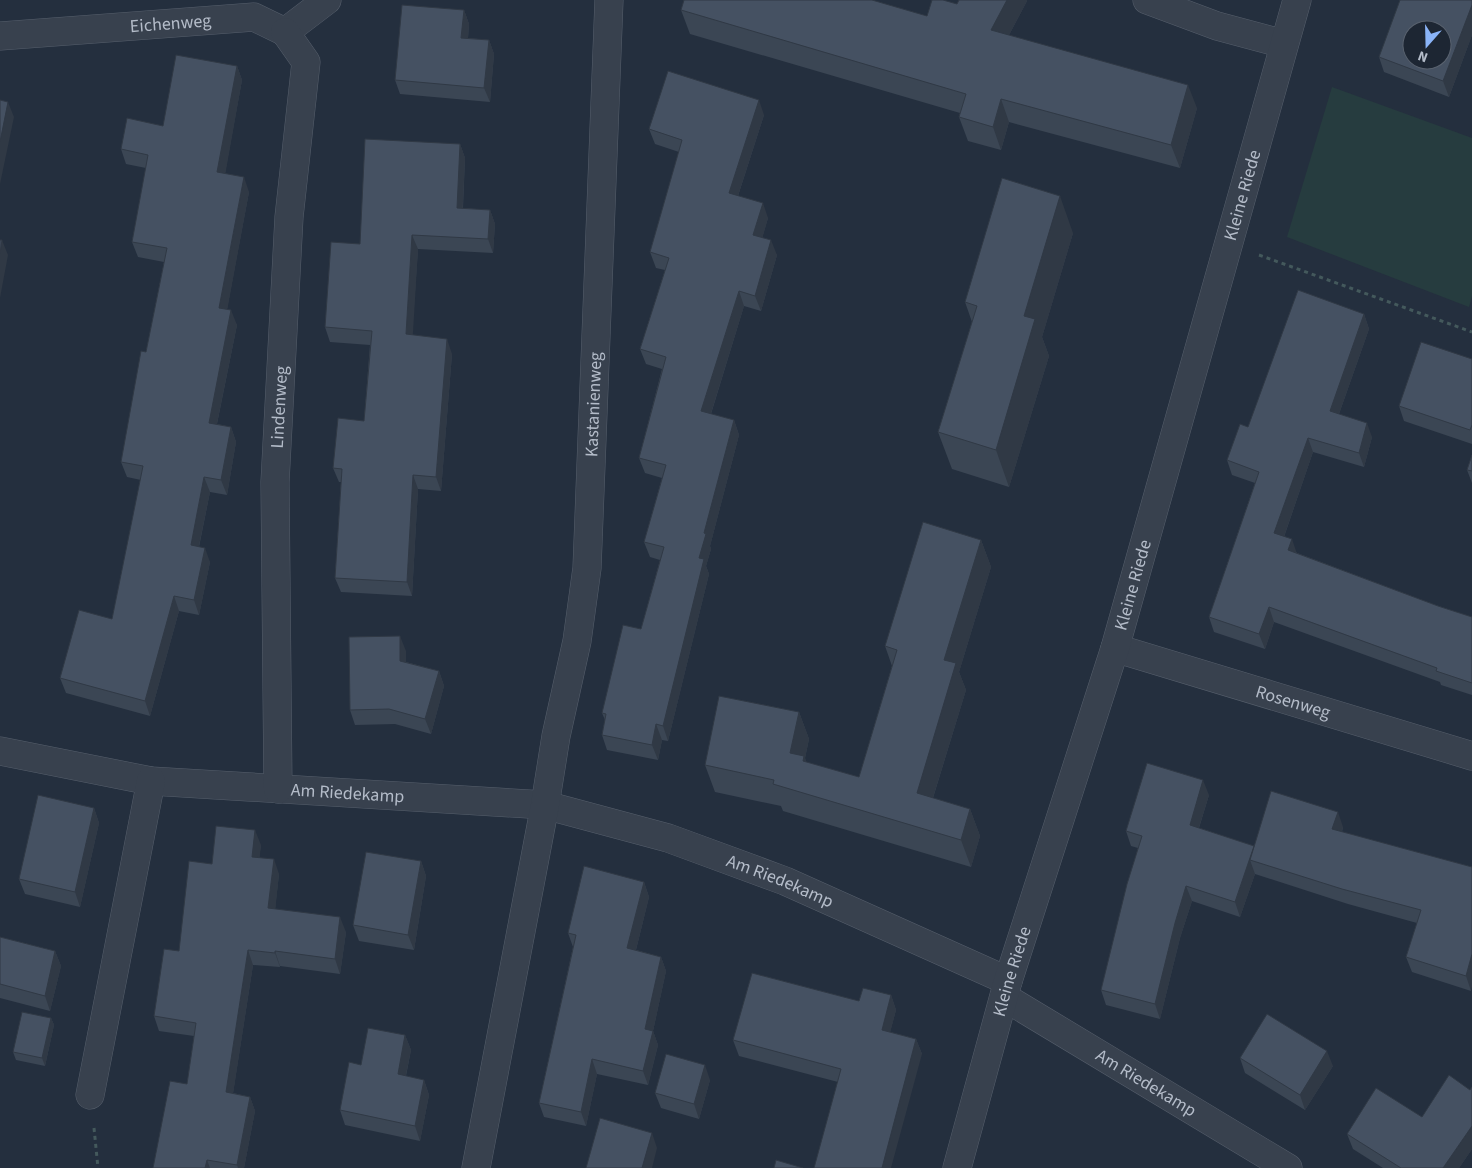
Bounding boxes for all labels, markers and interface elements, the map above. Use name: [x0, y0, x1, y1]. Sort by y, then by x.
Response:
street label: Eichenweg: [129, 8, 212, 39]
north arrow: [1402, 20, 1452, 70]
text: N: [1415, 45, 1431, 67]
street label: Kleine Riede: [1218, 147, 1267, 243]
street label: Kastanienweg: [579, 351, 608, 458]
street label: Lindenweg: [264, 365, 294, 449]
street label: Kleine Riede: [1108, 537, 1157, 633]
street label: Rosenweg: [1253, 679, 1333, 725]
street label: Am Riedekamp: [290, 777, 405, 809]
street label: Am Riedekamp: [723, 848, 838, 914]
street label: Kleine Riede: [986, 923, 1037, 1020]
street label: Am Riedekamp: [1091, 1043, 1201, 1123]

